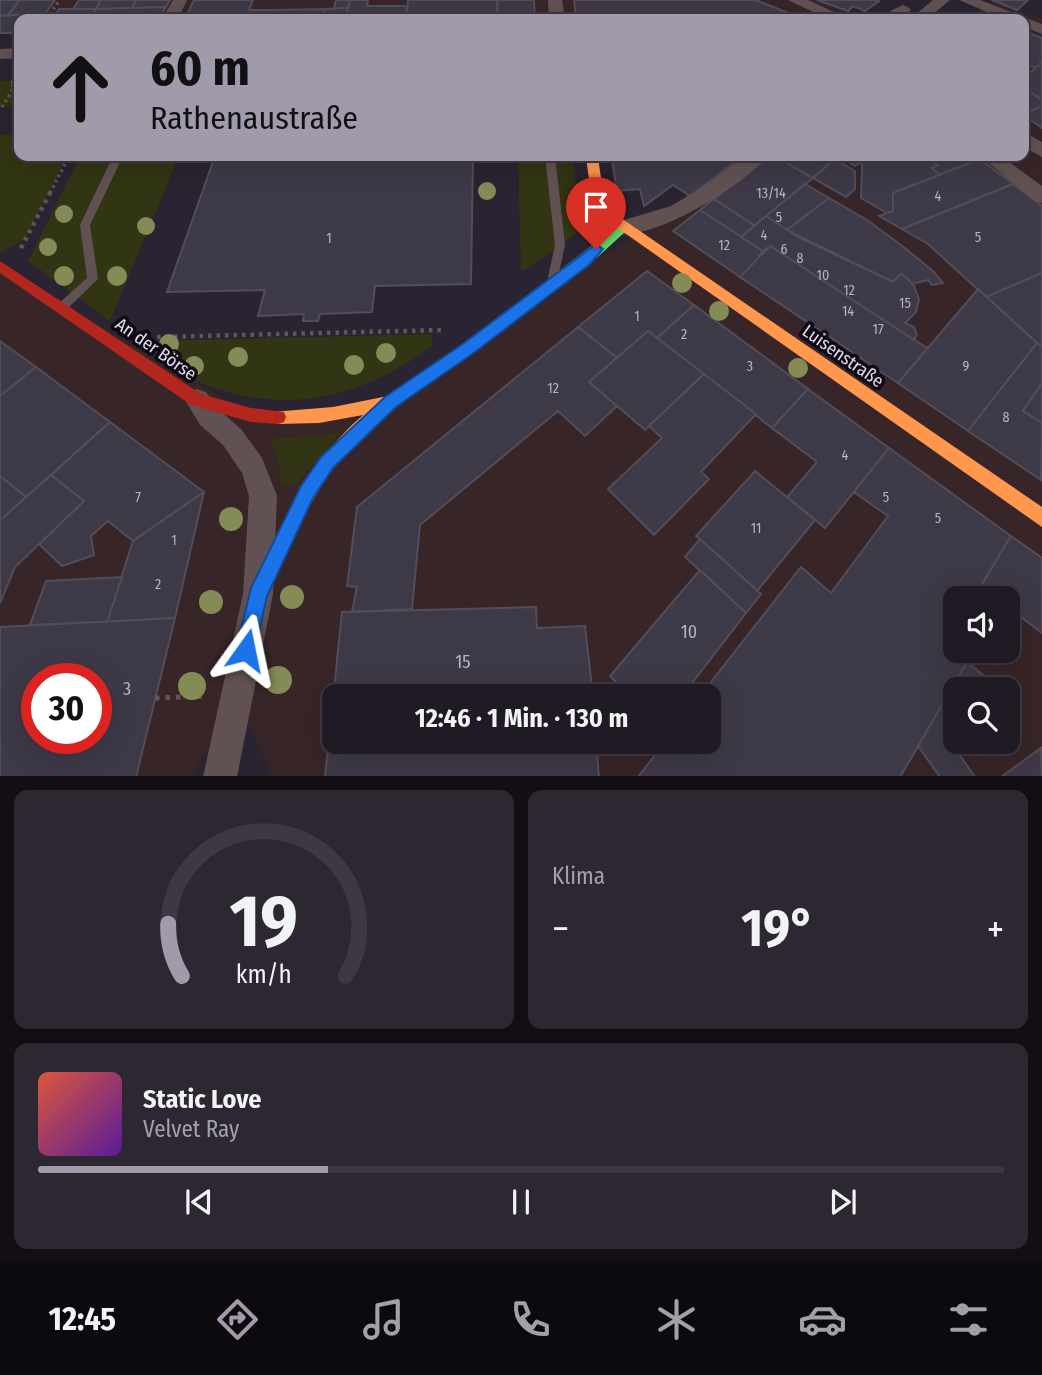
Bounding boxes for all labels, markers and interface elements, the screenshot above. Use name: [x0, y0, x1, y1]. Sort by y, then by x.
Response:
text: 60 m: [150, 39, 250, 98]
icon: ahead: [35, 42, 126, 133]
text: Rathenaustraße: [150, 99, 358, 137]
pin: [566, 177, 626, 249]
house number: 13/14: [756, 185, 786, 202]
icon: arrive: [577, 188, 615, 226]
house number: 4: [935, 188, 942, 205]
house number: 5: [776, 209, 782, 226]
house number: 4: [761, 227, 768, 244]
house number: 5: [975, 229, 981, 246]
house number: 1: [326, 230, 332, 247]
house number: 12: [718, 237, 730, 254]
house number: 6: [781, 241, 788, 258]
house number: 8: [797, 250, 804, 267]
house number: 10: [817, 267, 829, 284]
house number: 12: [843, 282, 855, 299]
house number: 15: [899, 295, 911, 312]
house number: 14: [842, 303, 854, 320]
house number: 1: [634, 308, 640, 325]
street label: An der Börse: [111, 313, 201, 385]
street label: Luisenstraße: [798, 320, 888, 392]
house number: 17: [872, 321, 884, 338]
house number: 2: [681, 326, 687, 343]
house number: 3: [747, 358, 753, 375]
house number: 9: [963, 358, 970, 375]
house number: 12: [547, 380, 559, 397]
house number: 8: [1003, 409, 1010, 426]
house number: 4: [842, 447, 849, 464]
house number: 7: [135, 489, 141, 506]
house number: 5: [883, 489, 889, 506]
house number: 5: [935, 510, 941, 527]
house number: 11: [751, 520, 761, 537]
house number: 1: [171, 532, 177, 549]
house number: 2: [155, 576, 161, 593]
map controls: [943, 586, 1020, 754]
button: sound: [943, 586, 1020, 663]
position arrow: [209, 613, 283, 687]
house number: 10: [681, 621, 697, 643]
house number: 15: [455, 651, 471, 673]
speed limit sign: 30: [21, 663, 112, 754]
button: search: [943, 677, 1020, 754]
house number: 3: [123, 678, 131, 700]
text: 12:46 · 1 Min. · 130 m: [415, 703, 628, 734]
text: Klima: [552, 862, 605, 890]
text: 19: [230, 878, 298, 965]
text: 19°: [741, 897, 815, 960]
text: −: [552, 906, 569, 952]
text: +: [987, 906, 1004, 952]
text: km/h: [236, 959, 292, 989]
text: Static Love: [143, 1084, 261, 1115]
text: Velvet Ray: [143, 1115, 239, 1143]
icon: previous: [180, 1183, 218, 1221]
icon: pause: [502, 1183, 540, 1221]
icon: next: [824, 1183, 862, 1221]
icon: directions: [213, 1295, 262, 1344]
icon: music: [359, 1295, 408, 1344]
icon: phone: [506, 1295, 555, 1344]
icon: climate: [652, 1295, 701, 1344]
icon: car: [798, 1295, 847, 1344]
icon: filters: [944, 1295, 993, 1344]
text: 12:45: [49, 1300, 116, 1338]

